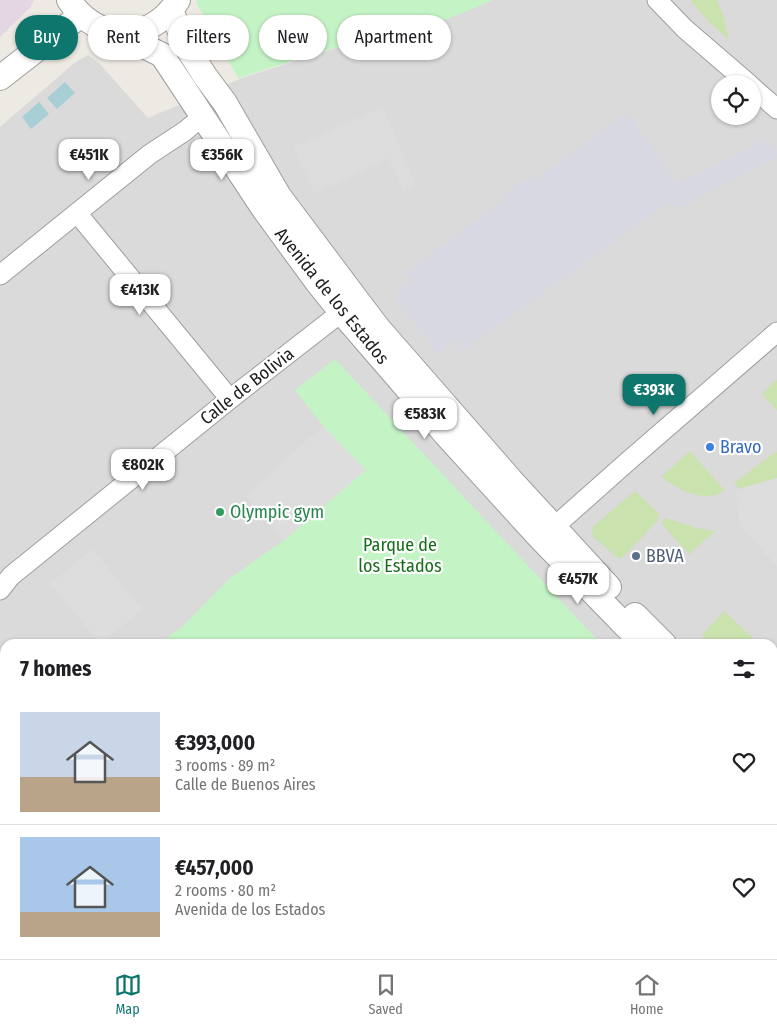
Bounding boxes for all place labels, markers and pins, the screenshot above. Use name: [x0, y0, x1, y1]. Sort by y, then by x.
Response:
pin: €451K: [54, 138, 124, 181]
pin: €356K: [187, 138, 257, 181]
pin: €413K: [105, 274, 175, 316]
pin: €393K: [619, 374, 689, 416]
pin: €583K: [390, 398, 460, 440]
place label: Bravo: [720, 436, 762, 458]
marker: Bravo: [704, 441, 716, 453]
pin: €802K: [108, 448, 178, 491]
place label: Olympic gym: [230, 501, 324, 523]
marker: Olympic gym: [214, 506, 226, 518]
place label: BBVA: [646, 545, 684, 567]
marker: BBVA: [630, 550, 642, 562]
pin: €457K: [543, 562, 613, 605]

